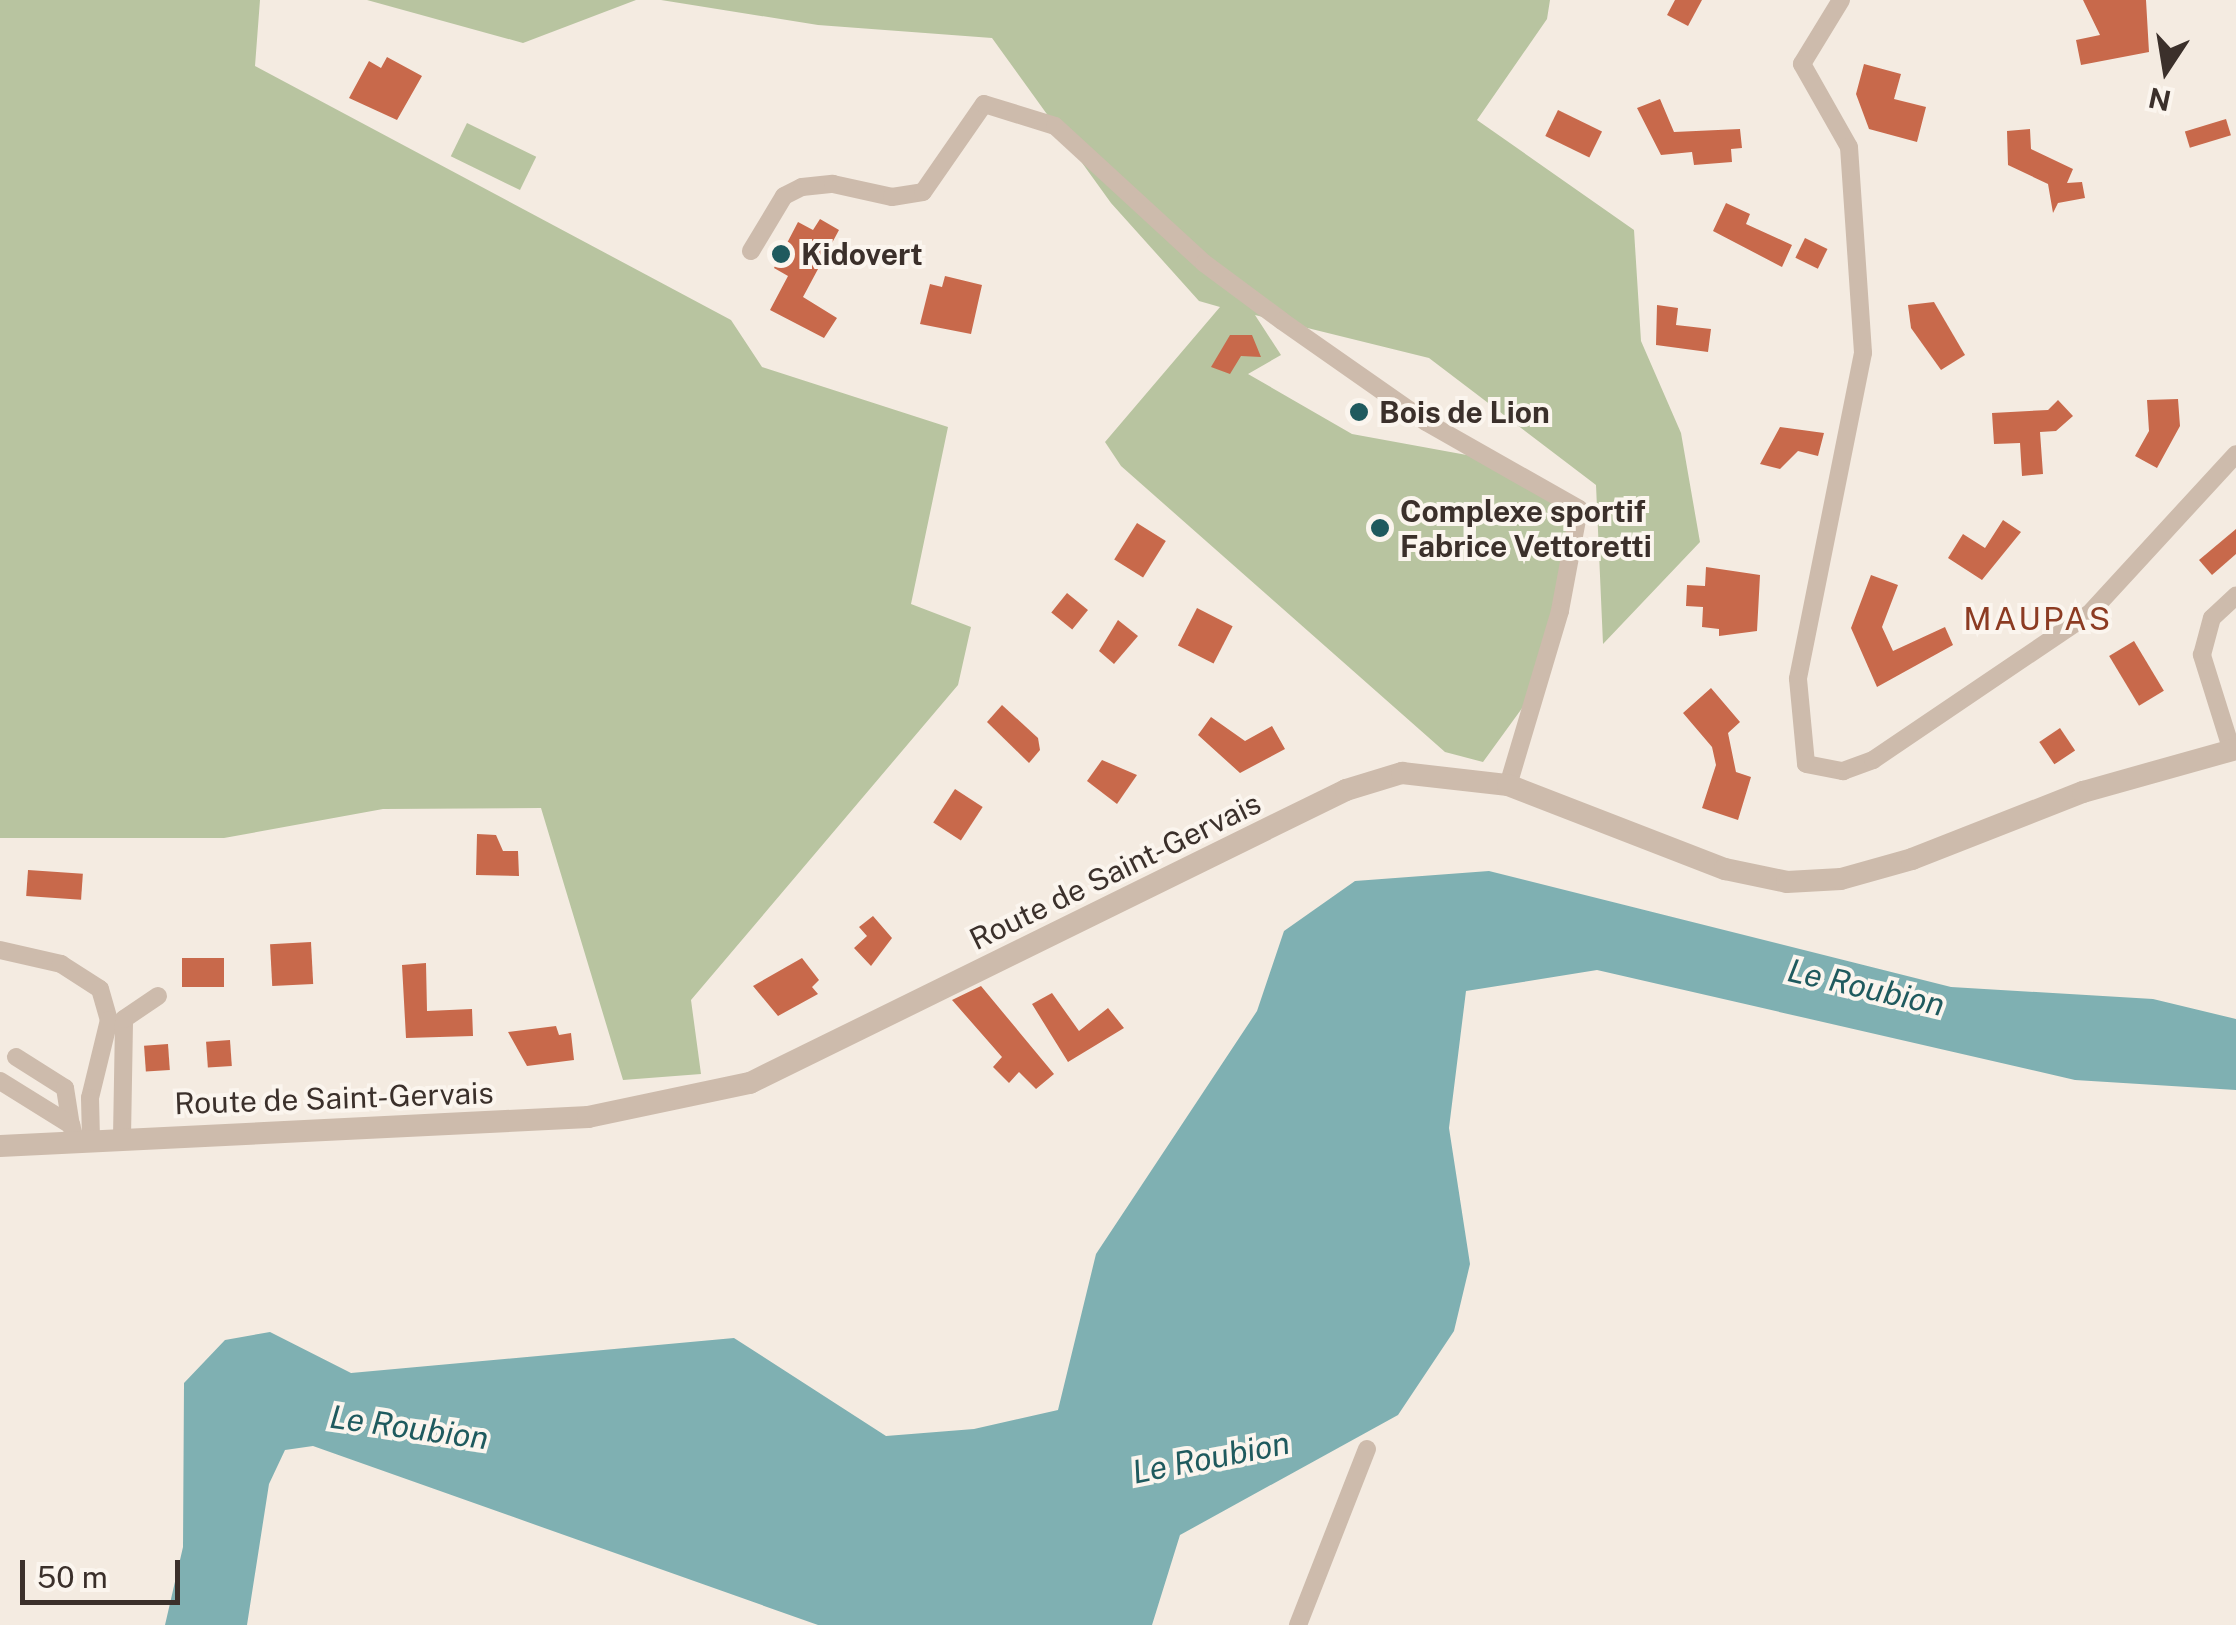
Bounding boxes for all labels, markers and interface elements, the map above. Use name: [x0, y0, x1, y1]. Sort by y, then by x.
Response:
north arrow: [2116, 20, 2216, 120]
text: N: [2146, 81, 2174, 118]
place label: Kidovert: [801, 236, 923, 272]
marker: Kidovert: [770, 243, 792, 265]
place label: Bois de Lion: [1379, 394, 1550, 430]
marker: Bois de Lion: [1348, 401, 1370, 423]
place label: Complexe sportif Fabrice Vettoretti: [1400, 493, 1652, 564]
marker: Complexe sportif Fabrice Vettoretti: [1369, 517, 1391, 539]
district label: MAUPAS: [1963, 600, 2113, 638]
street label: Route de Saint-Gervais: [963, 785, 1267, 957]
water label: Le Roubion: [1784, 951, 1948, 1025]
street label: Route de Saint-Gervais: [173, 1074, 495, 1122]
water label: Le Roubion: [327, 1398, 491, 1458]
water label: Le Roubion: [1129, 1424, 1293, 1492]
scale bar: [25, 1540, 185, 1602]
text: 50 m: [37, 1559, 108, 1595]

